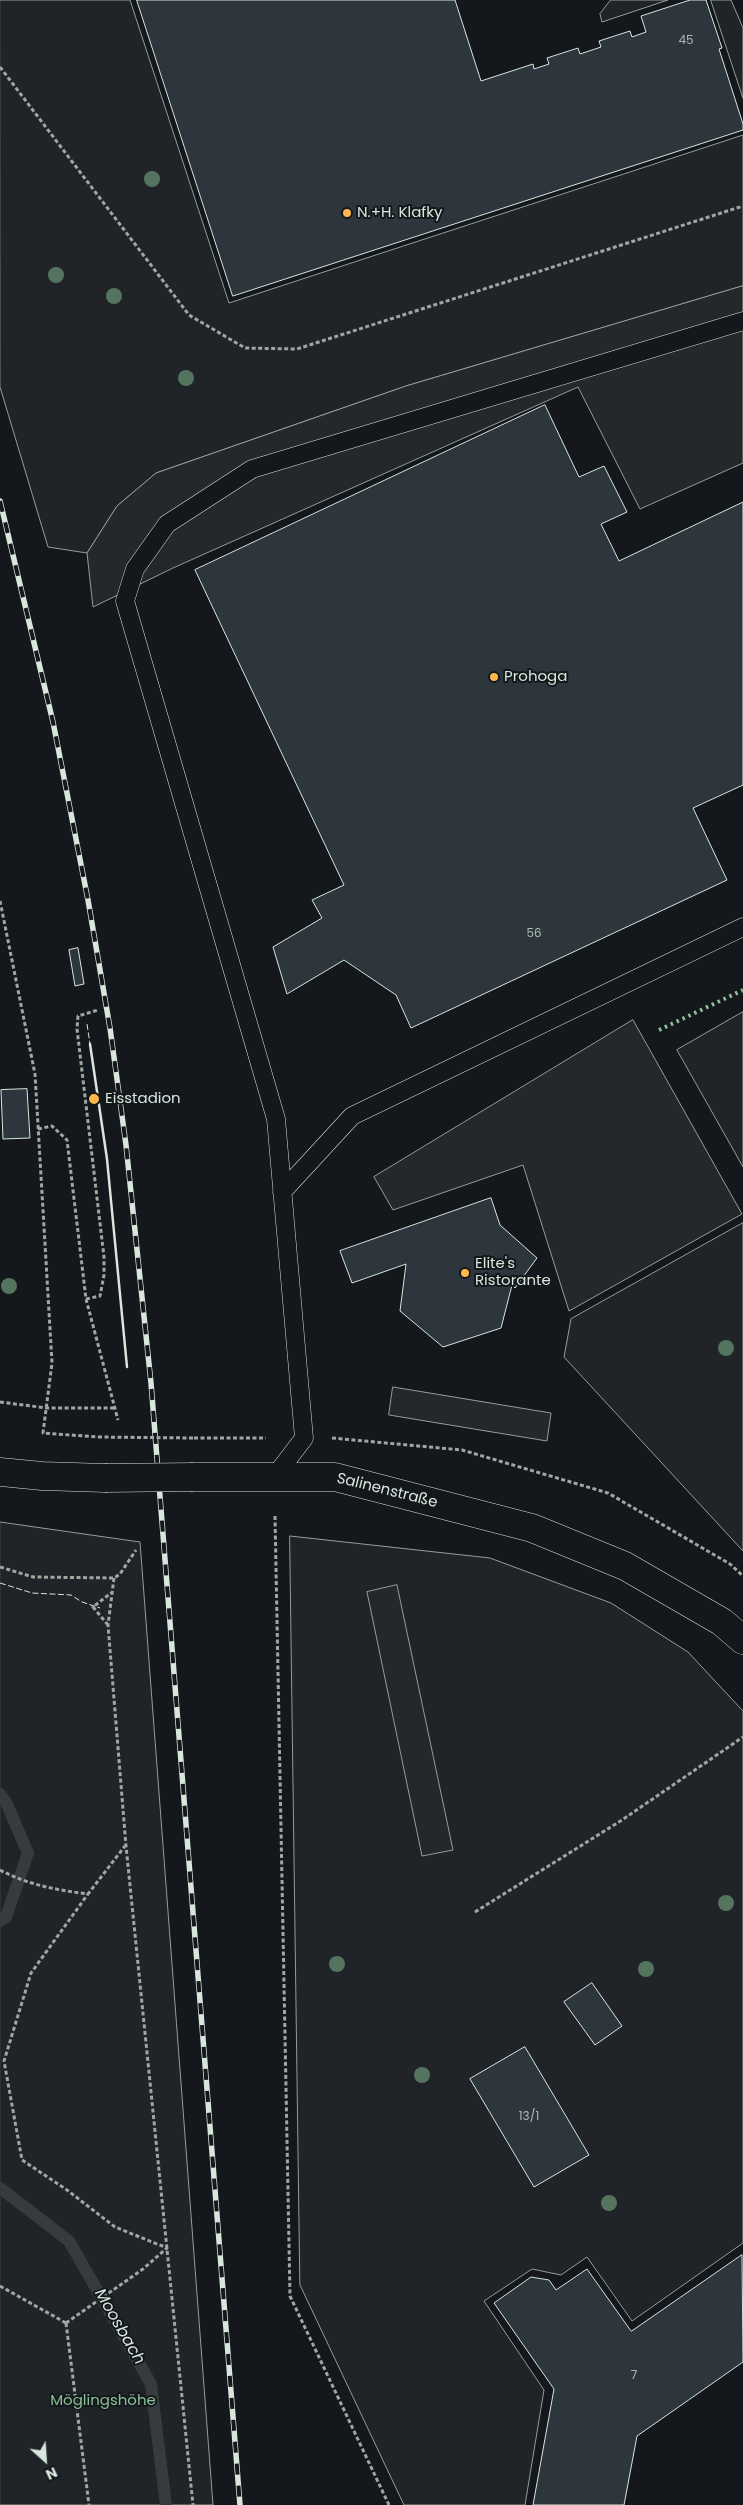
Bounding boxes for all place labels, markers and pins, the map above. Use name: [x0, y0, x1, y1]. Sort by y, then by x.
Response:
place label: N.+H. Klafky: [357, 204, 442, 222]
marker: N.+H. Klafky: [341, 207, 353, 219]
place label: Prohoga: [504, 668, 567, 686]
marker: Prohoga: [488, 671, 500, 683]
place label: Eisstadion: [105, 1090, 181, 1108]
marker: Eisstadion: [87, 1092, 101, 1106]
place label: Elite's Ristorante: [475, 1255, 551, 1290]
marker: Elite's Ristorante: [459, 1267, 471, 1279]

